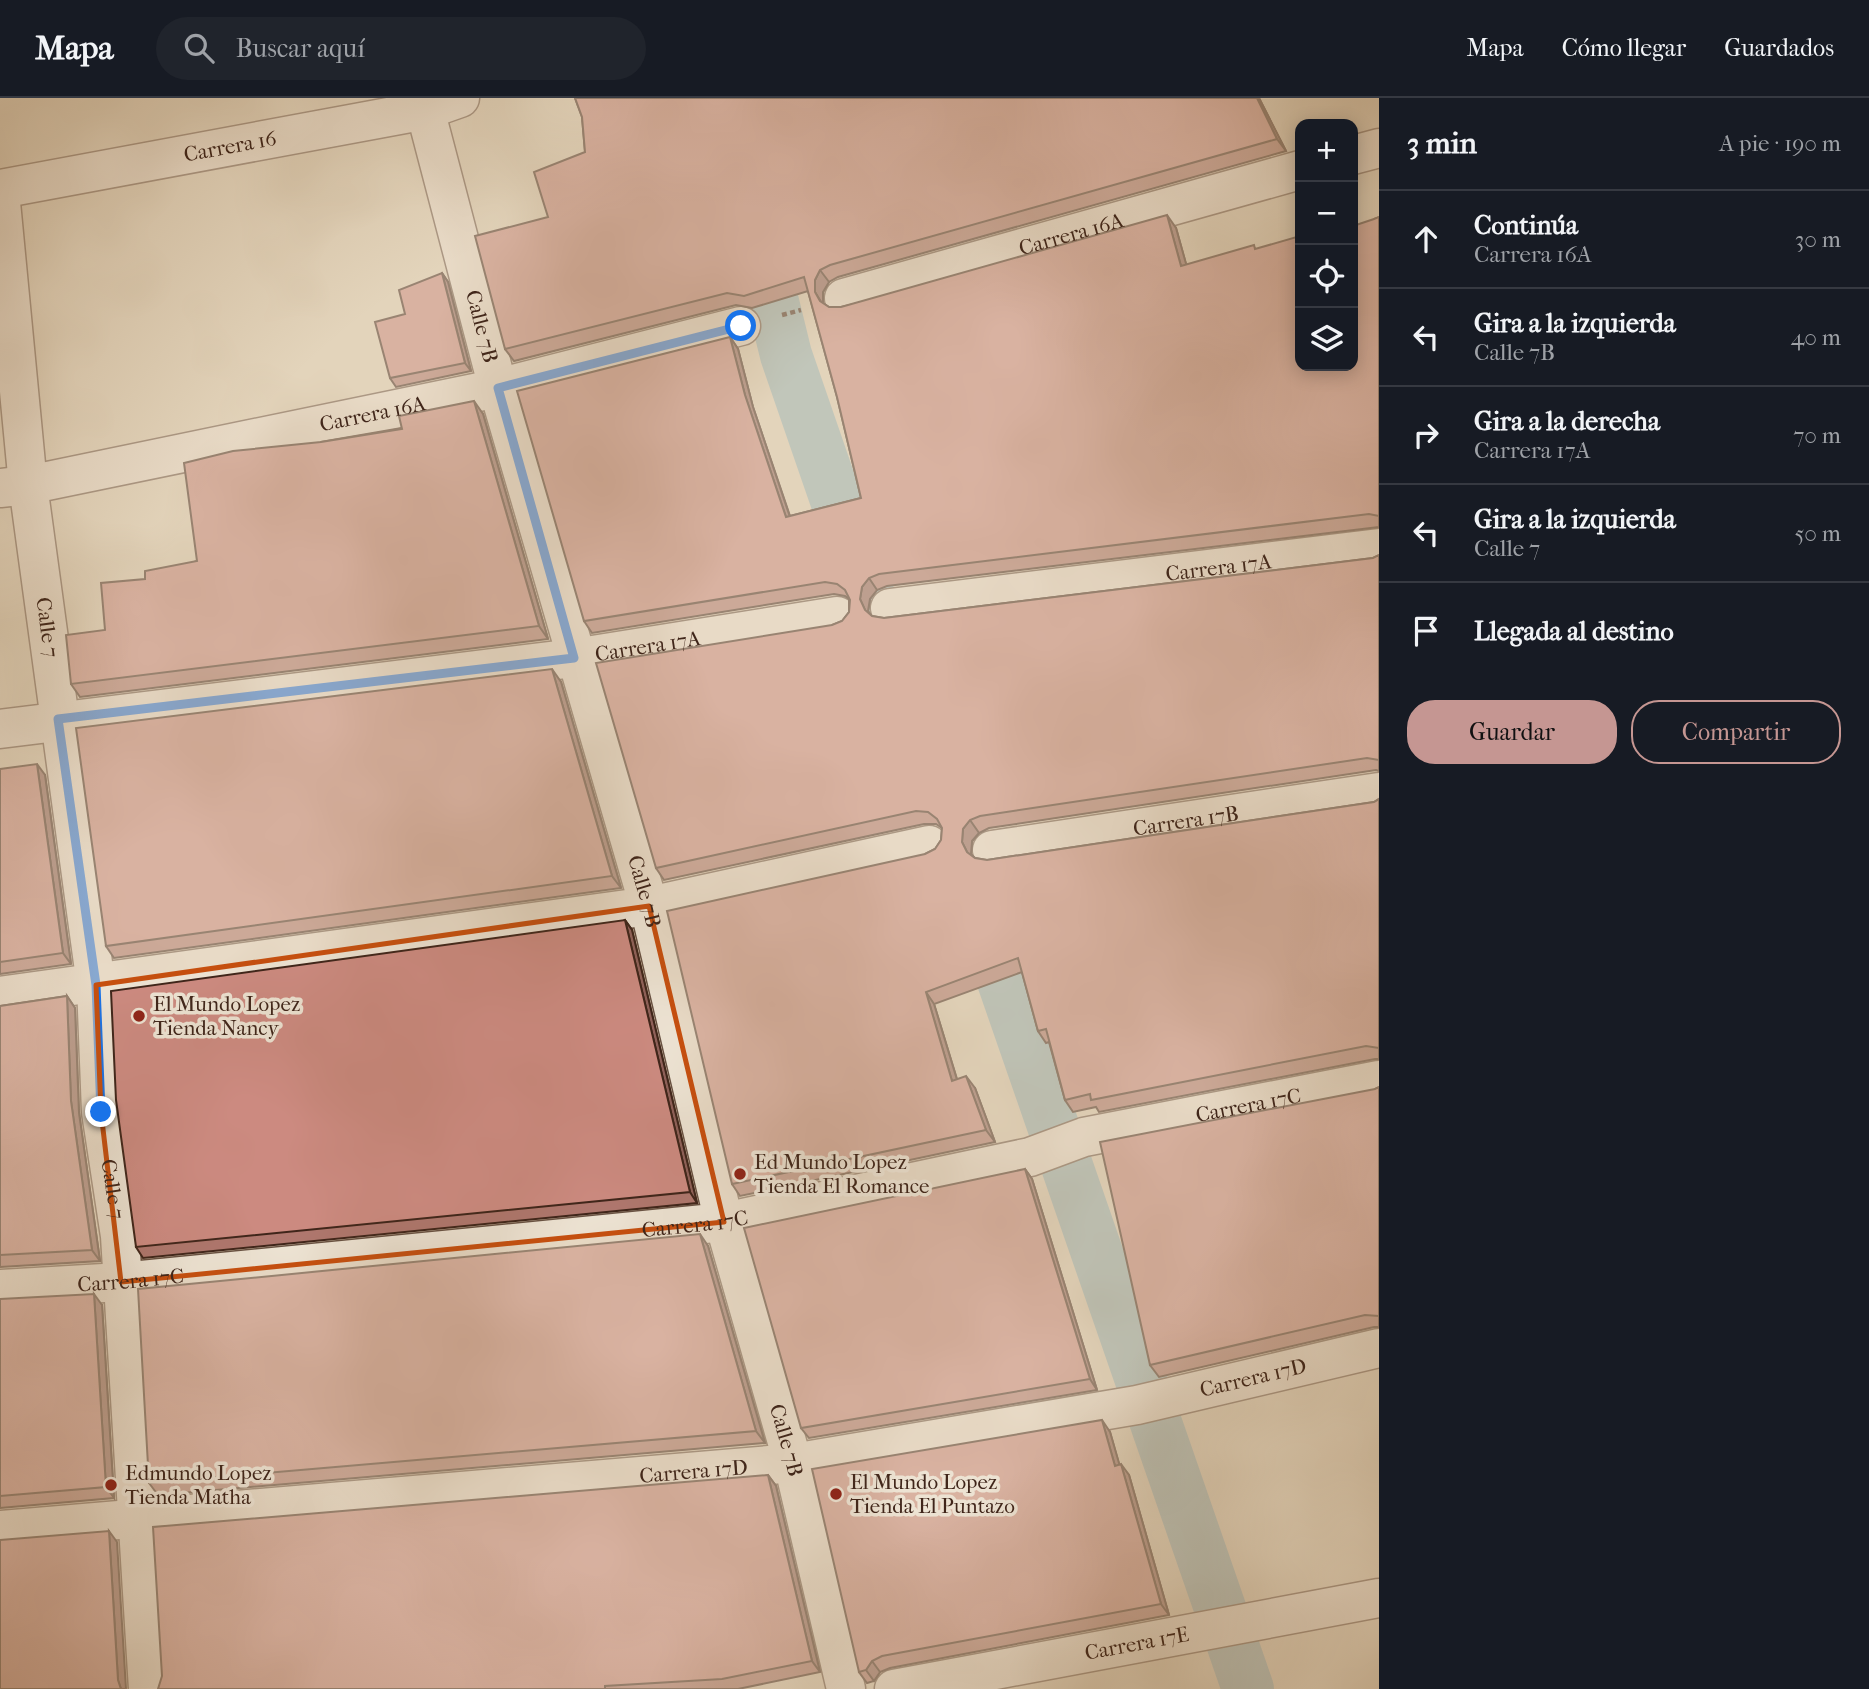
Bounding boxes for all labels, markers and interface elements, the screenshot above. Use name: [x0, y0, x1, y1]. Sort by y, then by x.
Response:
search box: [156, 17, 646, 80]
text: Mapa: [35, 29, 114, 68]
icon: search: [180, 29, 218, 67]
text: Buscar aquí: [236, 33, 365, 64]
text: Mapa: [1466, 34, 1524, 62]
text: Cómo llegar: [1562, 34, 1686, 62]
text: Guardados: [1724, 34, 1834, 62]
map controls: [1295, 119, 1358, 371]
button: +: [1295, 119, 1358, 182]
street label: Carrera 16: [182, 126, 279, 167]
text: 3 min: [1407, 126, 1477, 161]
text: A pie · 190 m: [1719, 130, 1841, 157]
button: −: [1295, 182, 1358, 245]
street label: Carrera 16A: [1016, 208, 1127, 260]
text: Continúa: [1474, 210, 1578, 241]
icon: ahead: [1407, 220, 1445, 258]
text: 30 m: [1795, 226, 1841, 253]
text: Carrera 16A: [1474, 241, 1592, 268]
button: locate: [1295, 245, 1358, 308]
street label: Calle 7B: [461, 287, 503, 365]
button: layers: [1295, 308, 1358, 371]
text: Gira a la izquierda: [1474, 308, 1676, 339]
route start: [725, 310, 756, 341]
icon: left: [1407, 318, 1445, 356]
text: 40 m: [1791, 324, 1841, 351]
text: Calle 7B: [1474, 339, 1555, 366]
street label: Carrera 16A: [317, 391, 428, 437]
text: Gira a la derecha: [1474, 406, 1660, 437]
icon: right: [1407, 416, 1445, 454]
text: 70 m: [1793, 422, 1841, 449]
text: Carrera 17A: [1474, 437, 1591, 464]
text: Gira a la izquierda: [1474, 504, 1676, 535]
icon: left: [1407, 514, 1445, 552]
text: 50 m: [1794, 520, 1841, 547]
text: Calle 7: [1474, 535, 1540, 562]
street label: Carrera 17A: [1164, 549, 1273, 586]
street label: Calle 7: [31, 596, 63, 659]
icon: arrive: [1407, 612, 1445, 650]
text: Llegada al destino: [1474, 616, 1674, 647]
street label: Carrera 17A: [593, 626, 703, 666]
button: Guardar: [1407, 700, 1617, 764]
button: Compartir: [1631, 700, 1841, 764]
street label: Carrera 17B: [1131, 801, 1240, 841]
street label: Calle 7B: [623, 852, 666, 930]
place label: El Mundo Lopez Tienda Nancy: [153, 992, 300, 1040]
marker: El Mundo Lopez Tienda Nancy: [131, 1008, 147, 1024]
street label: Carrera 17C: [1194, 1083, 1303, 1127]
route end: [85, 1096, 116, 1127]
place label: Ed Mundo Lopez Tienda El Romance: [754, 1150, 930, 1198]
street label: Calle 7: [96, 1157, 129, 1221]
marker: Ed Mundo Lopez Tienda El Romance: [732, 1166, 748, 1182]
street label: Carrera 17C: [641, 1205, 750, 1242]
street label: Carrera 17C: [77, 1264, 185, 1297]
street label: Carrera 17D: [1197, 1353, 1309, 1402]
street label: Calle 7B: [765, 1401, 808, 1479]
street label: Carrera 17D: [638, 1455, 749, 1488]
place label: Edmundo Lopez Tienda Matha: [125, 1461, 272, 1509]
place label: El Mundo Lopez Tienda El Puntazo: [850, 1470, 1015, 1518]
marker: Edmundo Lopez Tienda Matha: [103, 1477, 119, 1493]
marker: El Mundo Lopez Tienda El Puntazo: [828, 1486, 844, 1502]
street label: Carrera 17E: [1083, 1622, 1191, 1665]

